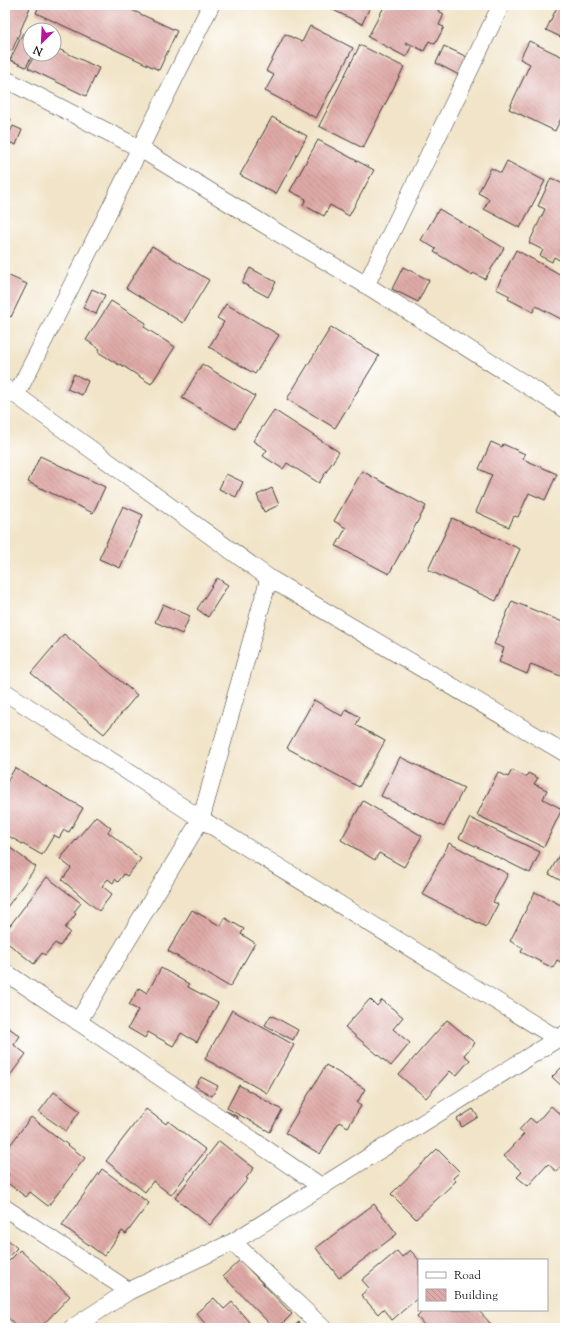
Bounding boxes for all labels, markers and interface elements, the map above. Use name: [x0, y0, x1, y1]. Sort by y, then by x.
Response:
north arrow: [22, 22, 62, 62]
text: N: [31, 41, 47, 60]
legend: [418, 1259, 548, 1311]
text: Road: [454, 1267, 481, 1285]
text: Building: [454, 1287, 498, 1305]

